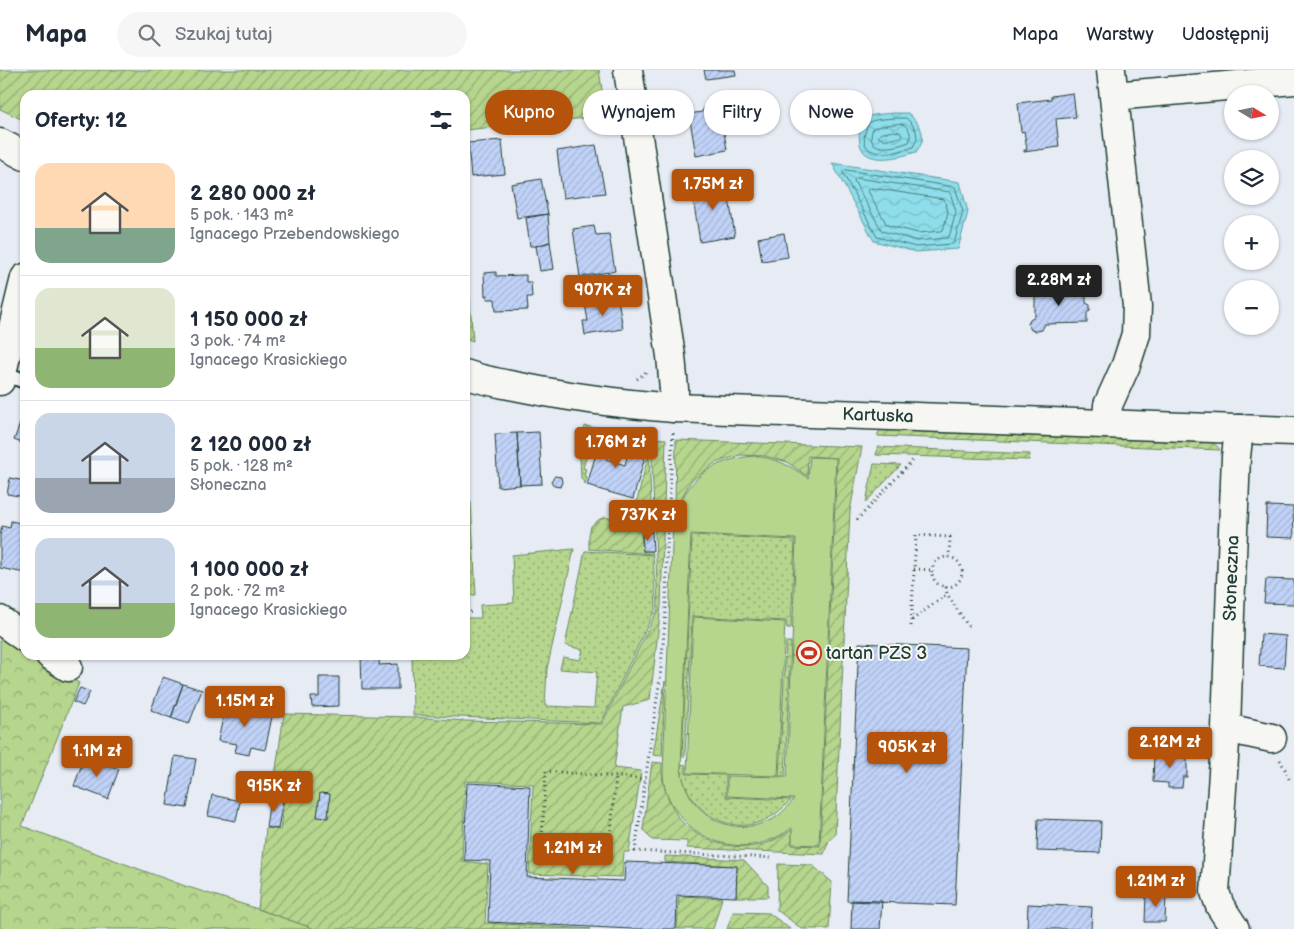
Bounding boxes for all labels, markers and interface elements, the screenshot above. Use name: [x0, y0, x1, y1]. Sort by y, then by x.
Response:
search box: [117, 12, 467, 57]
text: Mapa: [25, 20, 87, 49]
icon: search: [135, 21, 163, 49]
text: Szukaj tutaj: [175, 23, 272, 46]
text: Mapa: [1012, 24, 1058, 45]
text: Warstwy: [1086, 24, 1154, 45]
text: Udostępnij: [1182, 24, 1269, 45]
north arrow: [1224, 85, 1279, 140]
map controls: [1224, 85, 1279, 335]
chip: Kupno: [485, 90, 573, 135]
chip: Wynajem: [583, 90, 694, 135]
chip: Filtry: [704, 90, 780, 135]
chip: Nowe: [790, 90, 872, 135]
icon: filters: [427, 106, 455, 134]
text: Oferty: 12: [35, 108, 127, 133]
button: layers: [1224, 150, 1279, 205]
pin: 1.75M zł: [661, 168, 765, 211]
text: 1.75M zł: [683, 175, 743, 194]
text: 2 280 000 zł: [190, 181, 316, 206]
icon: home: [75, 183, 135, 243]
text: 5 pok. · 143 m²: [190, 206, 294, 225]
button: +: [1224, 215, 1279, 270]
text: Ignacego Przebendowskiego: [190, 225, 400, 244]
pin: 2.28M zł: [1007, 264, 1111, 307]
text: 2.28M zł: [1027, 271, 1091, 290]
pin: 907K zł: [557, 274, 649, 317]
button: −: [1224, 280, 1279, 335]
text: 907K zł: [574, 281, 632, 300]
text: 1 150 000 zł: [190, 307, 308, 332]
icon: home: [75, 308, 135, 368]
text: 3 pok. · 74 m²: [190, 332, 286, 351]
text: Ignacego Krasickiego: [190, 351, 347, 370]
street label: Kartuska: [842, 404, 914, 427]
pin: 1.76M zł: [564, 426, 668, 469]
text: 2 120 000 zł: [190, 432, 311, 457]
icon: home: [75, 433, 135, 493]
text: 1.76M zł: [586, 433, 646, 452]
text: 5 pok. · 128 m²: [190, 457, 293, 476]
text: Słoneczna: [190, 476, 266, 495]
pin: 737K zł: [602, 500, 694, 542]
text: 737K zł: [620, 506, 676, 525]
street label: Słoneczna: [1220, 535, 1243, 621]
text: 1 100 000 zł: [190, 557, 309, 582]
icon: home: [75, 558, 135, 618]
text: 2 pok. · 72 m²: [190, 582, 285, 601]
text: Ignacego Krasickiego: [190, 601, 347, 620]
sports icon: tartan PZS 3: [796, 640, 822, 666]
place label: tartan PZS 3: [826, 643, 927, 664]
pin: 1.15M zł: [193, 686, 297, 728]
text: 1.15M zł: [216, 692, 274, 711]
pin: 2.12M zł: [1118, 726, 1222, 769]
pin: 905K zł: [861, 732, 953, 774]
text: 2.12M zł: [1139, 733, 1201, 752]
pin: 1.1M zł: [51, 736, 143, 778]
text: 905K zł: [878, 738, 936, 757]
text: 1.1M zł: [72, 742, 122, 761]
pin: 915K zł: [228, 770, 320, 813]
text: 915K zł: [247, 777, 301, 796]
pin: 1.21M zł: [521, 832, 625, 875]
text: 1.21M zł: [544, 839, 602, 858]
pin: 1.21M zł: [1104, 866, 1208, 908]
text: 1.21M zł: [1127, 872, 1185, 891]

